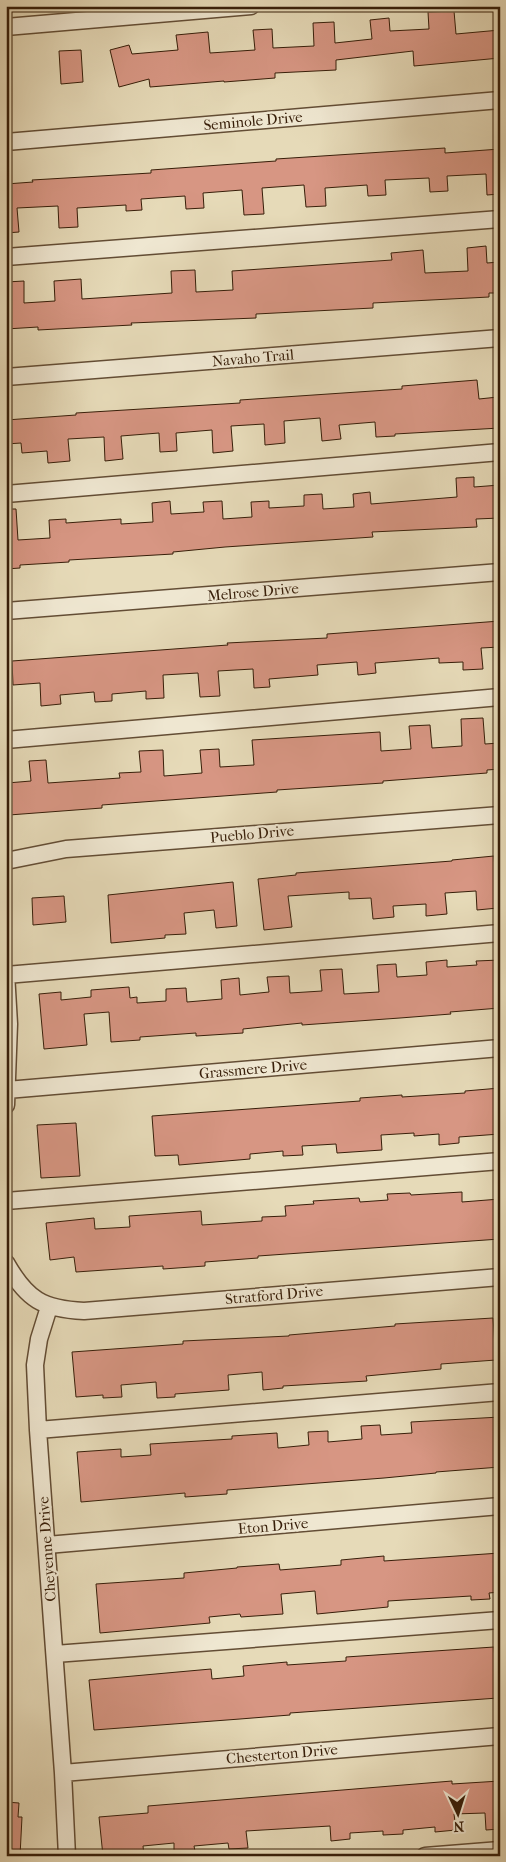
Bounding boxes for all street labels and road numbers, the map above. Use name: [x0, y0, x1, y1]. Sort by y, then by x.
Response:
street label: Seminole Drive: [203, 108, 304, 134]
street label: Navaho Trail: [211, 345, 295, 371]
street label: Melrose Drive: [207, 579, 300, 605]
street label: Pueblo Drive: [209, 821, 295, 847]
street label: Grassmere Drive: [198, 1055, 308, 1083]
street label: Stratford Drive: [224, 1282, 324, 1308]
street label: Cheyenne Drive: [34, 1495, 60, 1602]
street label: Eton Drive: [237, 1514, 310, 1538]
street label: Chesterton Drive: [225, 1740, 339, 1768]

